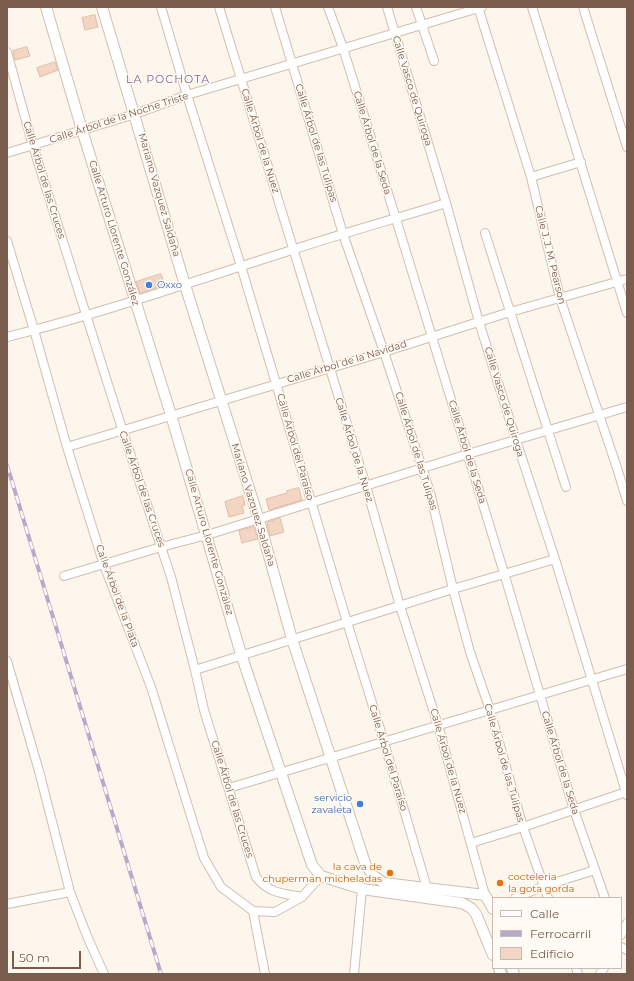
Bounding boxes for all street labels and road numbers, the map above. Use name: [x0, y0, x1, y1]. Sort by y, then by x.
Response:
street label: Calle Vasco de Quiroga: [389, 34, 435, 148]
street label: Calle Árbol de las Tulipas: [292, 82, 340, 204]
street label: Calle Árbol de la Nuez: [238, 87, 282, 195]
street label: Calle Árbol de la Noche Triste: [48, 90, 190, 146]
street label: Calle Árbol de la Seda: [350, 90, 394, 196]
street label: Calle Árbol de las Cruces: [20, 120, 68, 240]
street label: Mariano Vazquez Saldaña: [136, 132, 182, 258]
street label: Calle Arturo Llorente González: [86, 159, 142, 307]
street label: Calle J. J. M. Pearson: [532, 204, 568, 306]
street label: Calle Árbol de la Navidad: [286, 338, 408, 386]
street label: Calle Vasco de Quiroga: [481, 345, 527, 459]
street label: Calle Árbol de las Tulipas: [392, 390, 440, 512]
street label: Calle Árbol del Paraíso: [274, 392, 316, 502]
street label: Calle Árbol de la Nuez: [332, 396, 376, 504]
street label: Calle Árbol de la Seda: [445, 399, 489, 505]
street label: Calle Árbol de las Cruces: [116, 429, 168, 549]
street label: Mariano Vazquez Saldaña: [229, 442, 277, 568]
street label: Calle Arturo Llorente González: [182, 468, 236, 616]
street label: Calle Árbol de la Plata: [93, 543, 141, 649]
street label: Calle Árbol de las Tulipas: [481, 702, 527, 824]
street label: Calle Árbol del Paraíso: [366, 703, 410, 813]
street label: Calle Árbol de la Nuez: [427, 707, 469, 815]
street label: Calle Árbol de la Seda: [538, 710, 582, 816]
street label: Calle Árbol de las Cruces: [208, 739, 256, 859]

